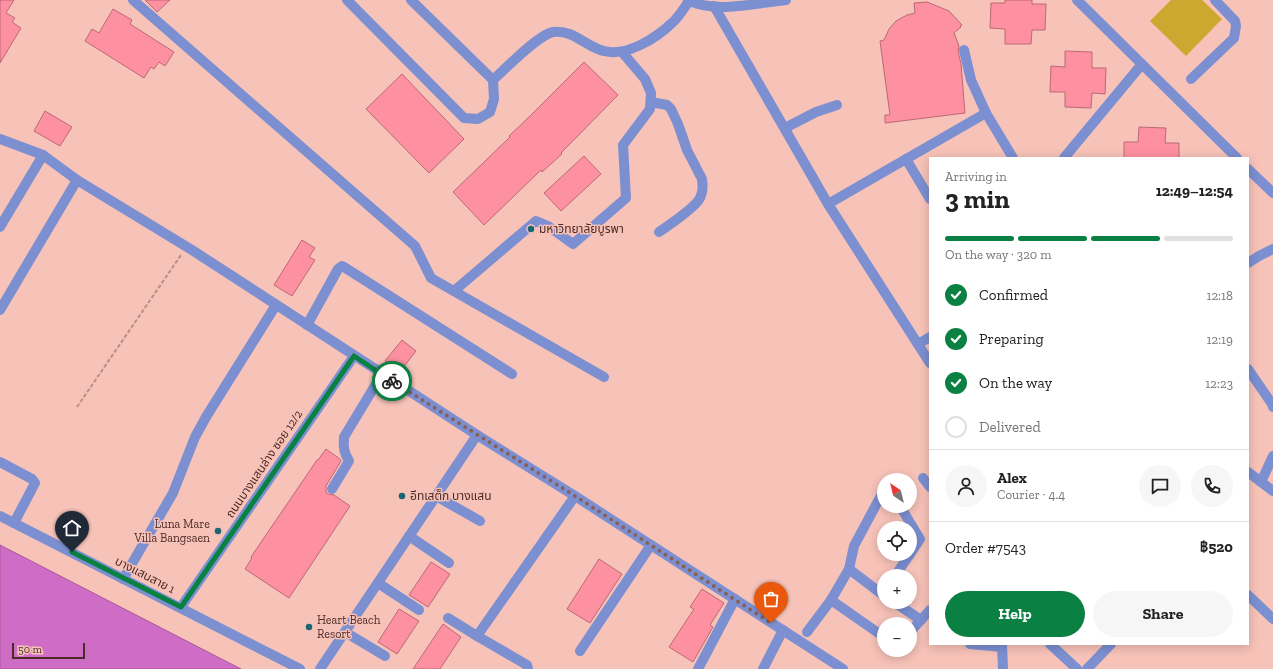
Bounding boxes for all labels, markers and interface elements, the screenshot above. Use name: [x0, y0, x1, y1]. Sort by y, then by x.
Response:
text: Arriving in: [945, 169, 1007, 184]
text: 12:49–12:54: [1156, 182, 1233, 200]
text: 3 min: [945, 183, 1010, 215]
place label: มหาวิทยาลัยบูรพา: [539, 222, 624, 236]
marker: มหาวิทยาลัยบูรพา: [526, 224, 536, 234]
text: On the way · 320 m: [945, 247, 1052, 262]
icon: check: [945, 284, 967, 306]
text: Confirmed: [979, 286, 1048, 304]
text: 12:18: [1206, 288, 1233, 303]
icon: check: [945, 328, 967, 350]
text: Preparing: [979, 330, 1044, 348]
text: 12:19: [1206, 332, 1233, 347]
courier: [372, 361, 412, 401]
icon: bike: [381, 370, 403, 392]
icon: check: [945, 372, 967, 394]
text: On the way: [979, 374, 1052, 392]
text: 12:23: [1205, 376, 1233, 391]
street label: ถนนบางแสนล่าง ซอย 12/2: [223, 408, 305, 520]
text: Delivered: [979, 418, 1041, 436]
button: person: [945, 465, 987, 507]
button: chat: [1139, 465, 1181, 507]
button: phone: [1191, 465, 1233, 507]
text: Alex: [997, 469, 1027, 487]
north arrow: [877, 473, 917, 513]
map controls: [877, 473, 917, 657]
text: Courier · 4.4: [997, 487, 1065, 502]
place label: อีทเสต็ก บางแสน: [410, 489, 492, 503]
marker: อีทเสต็ก บางแสน: [397, 491, 407, 501]
pin: [55, 511, 89, 552]
icon: home: [61, 517, 83, 539]
place label: Luna Mare Villa Bangsaen: [133, 517, 210, 545]
button: locate: [877, 521, 917, 561]
marker: Luna Mare Villa Bangsaen: [213, 526, 223, 536]
text: ฿520: [1200, 538, 1233, 556]
text: Order #7543: [945, 539, 1026, 557]
street label: บางแสนสาย 1: [113, 554, 178, 596]
button: +: [877, 569, 917, 609]
pin: [754, 582, 788, 623]
icon: bag: [760, 588, 782, 610]
button: Help: [945, 591, 1085, 637]
button: Share: [1093, 591, 1233, 637]
place label: Heart Beach Resort: [317, 613, 381, 641]
button: −: [877, 617, 917, 657]
marker: Heart Beach Resort: [304, 622, 314, 632]
scale bar: [12, 641, 85, 660]
text: 50 m: [18, 643, 42, 656]

